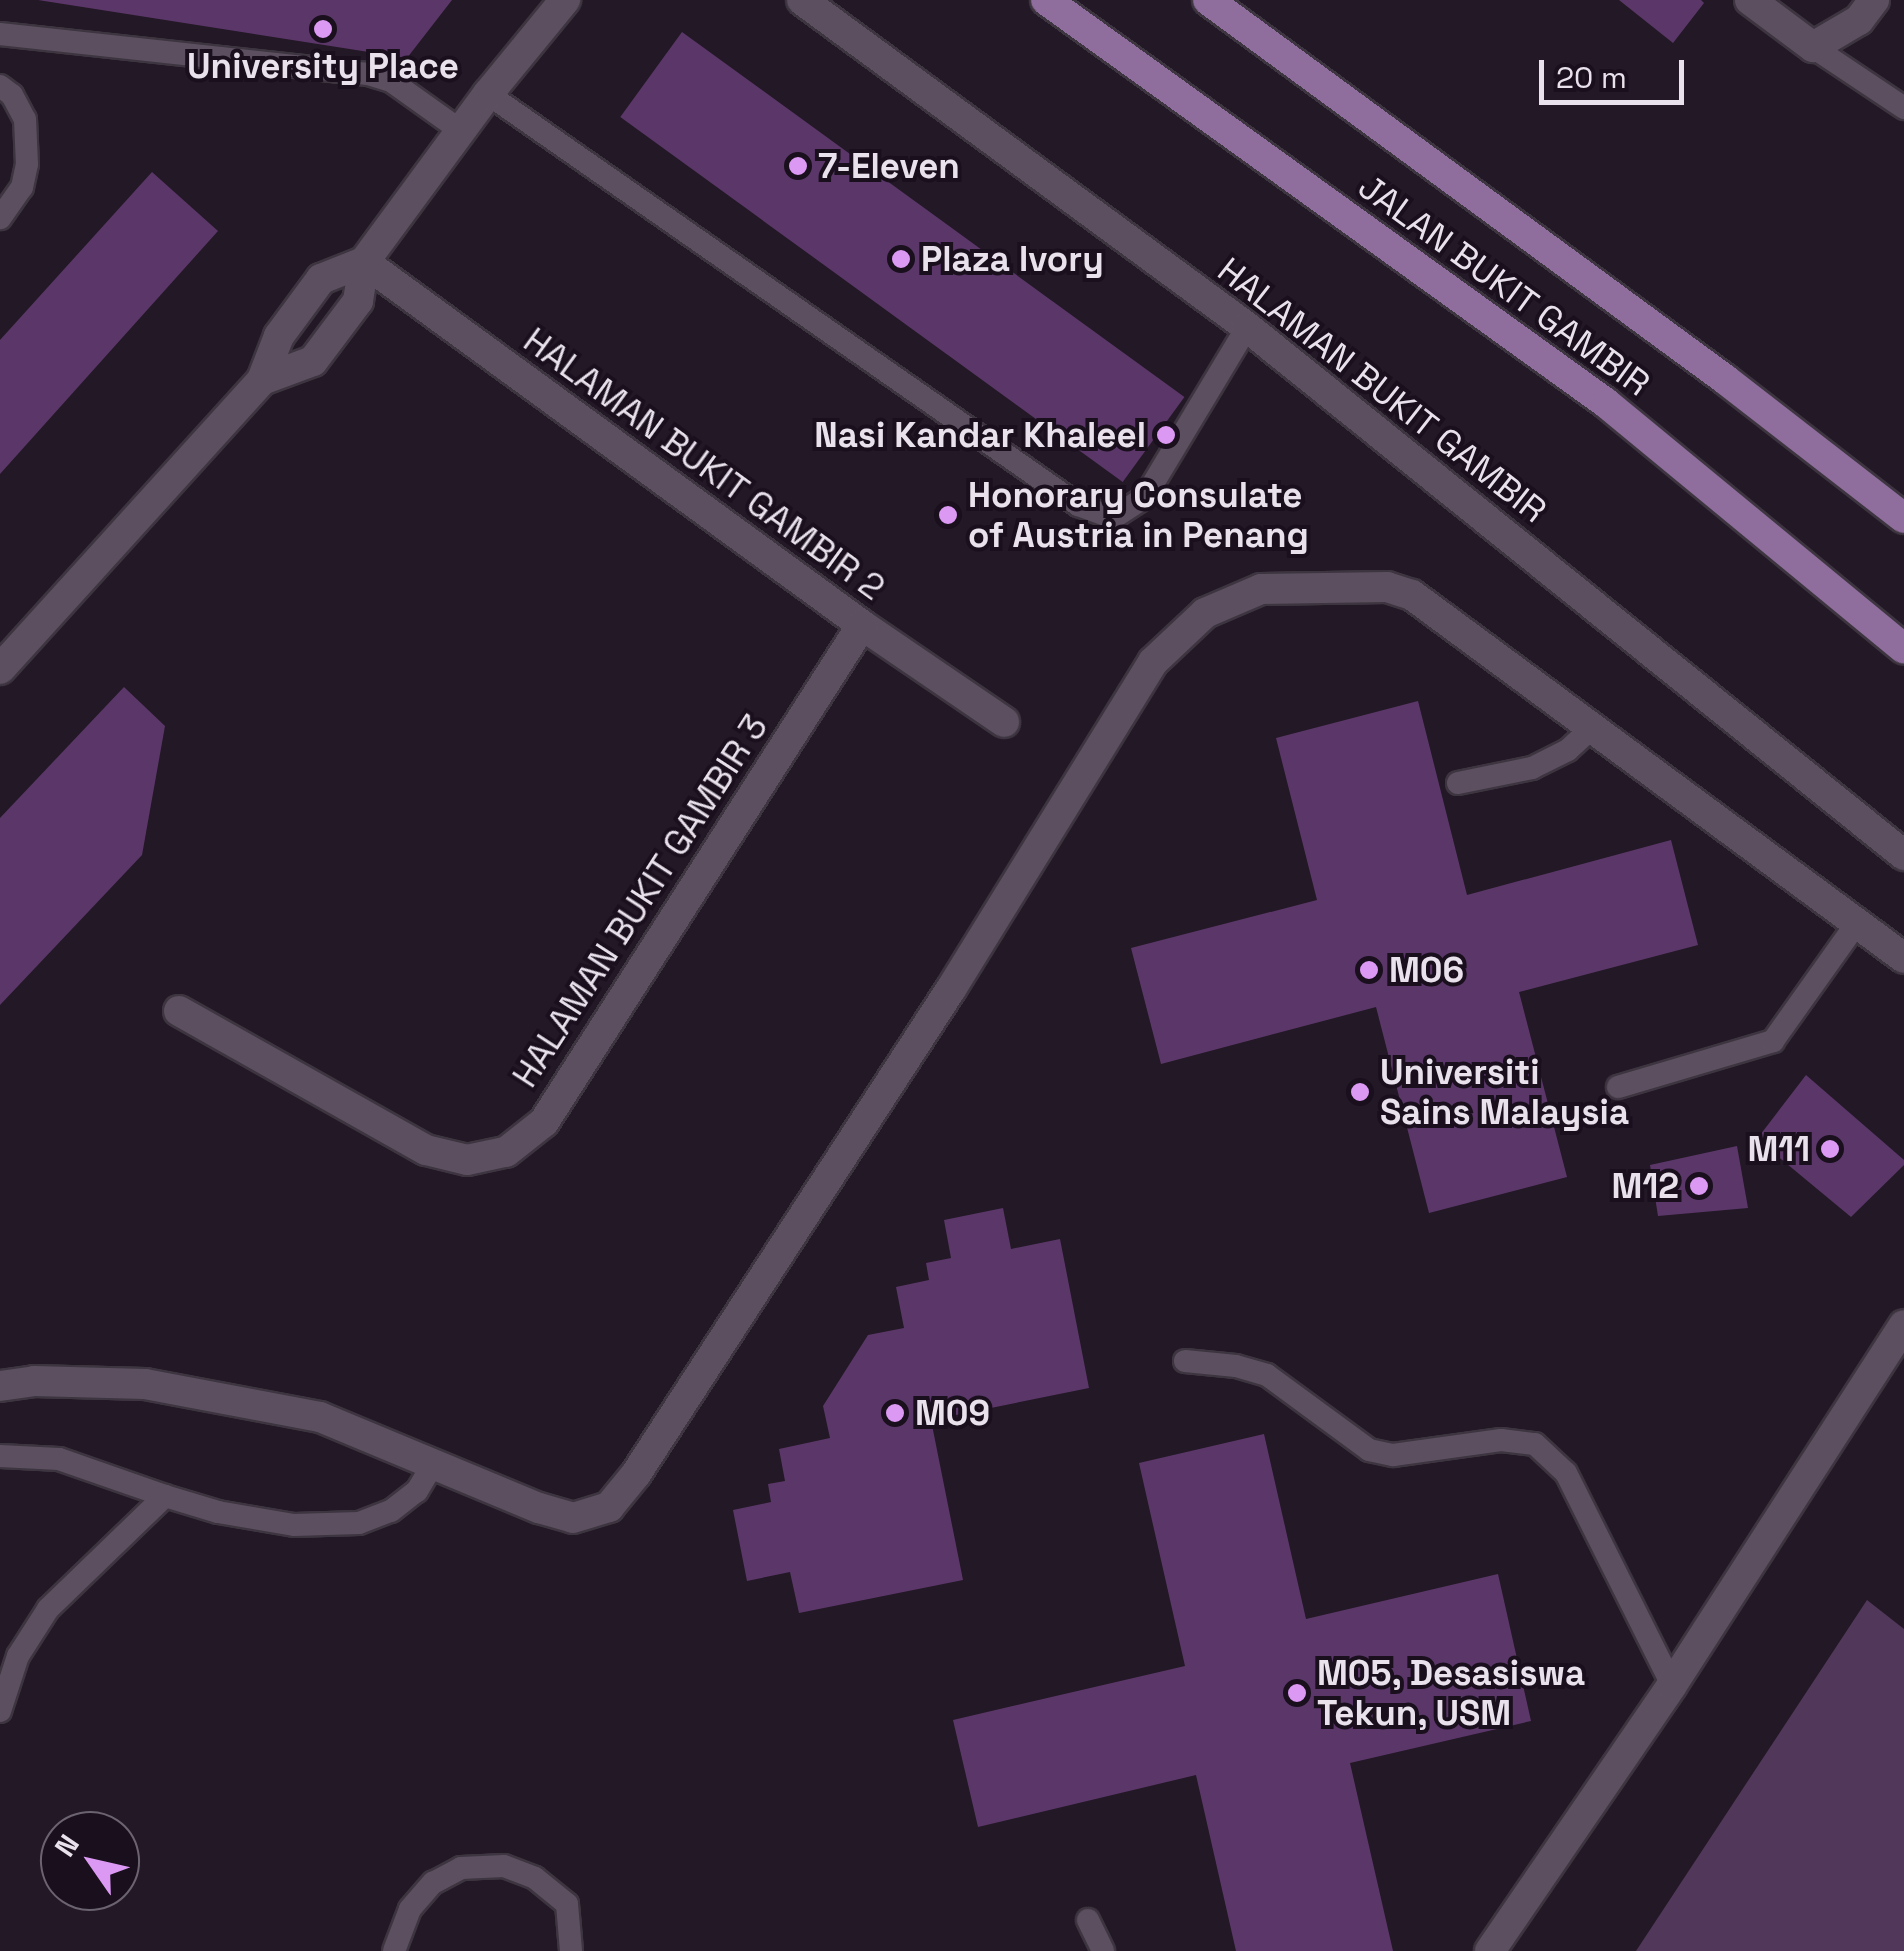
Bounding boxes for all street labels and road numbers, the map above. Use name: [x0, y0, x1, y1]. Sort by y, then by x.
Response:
street label: JALAN BUKIT GAMBIR: [1350, 165, 1658, 405]
street label: HALAMAN BUKIT GAMBIR: [1209, 249, 1555, 531]
street label: HALAMAN BUKIT GAMBIR 2: [515, 319, 893, 609]
street label: HALAMAN BUKIT GAMBIR 3: [504, 707, 776, 1095]

